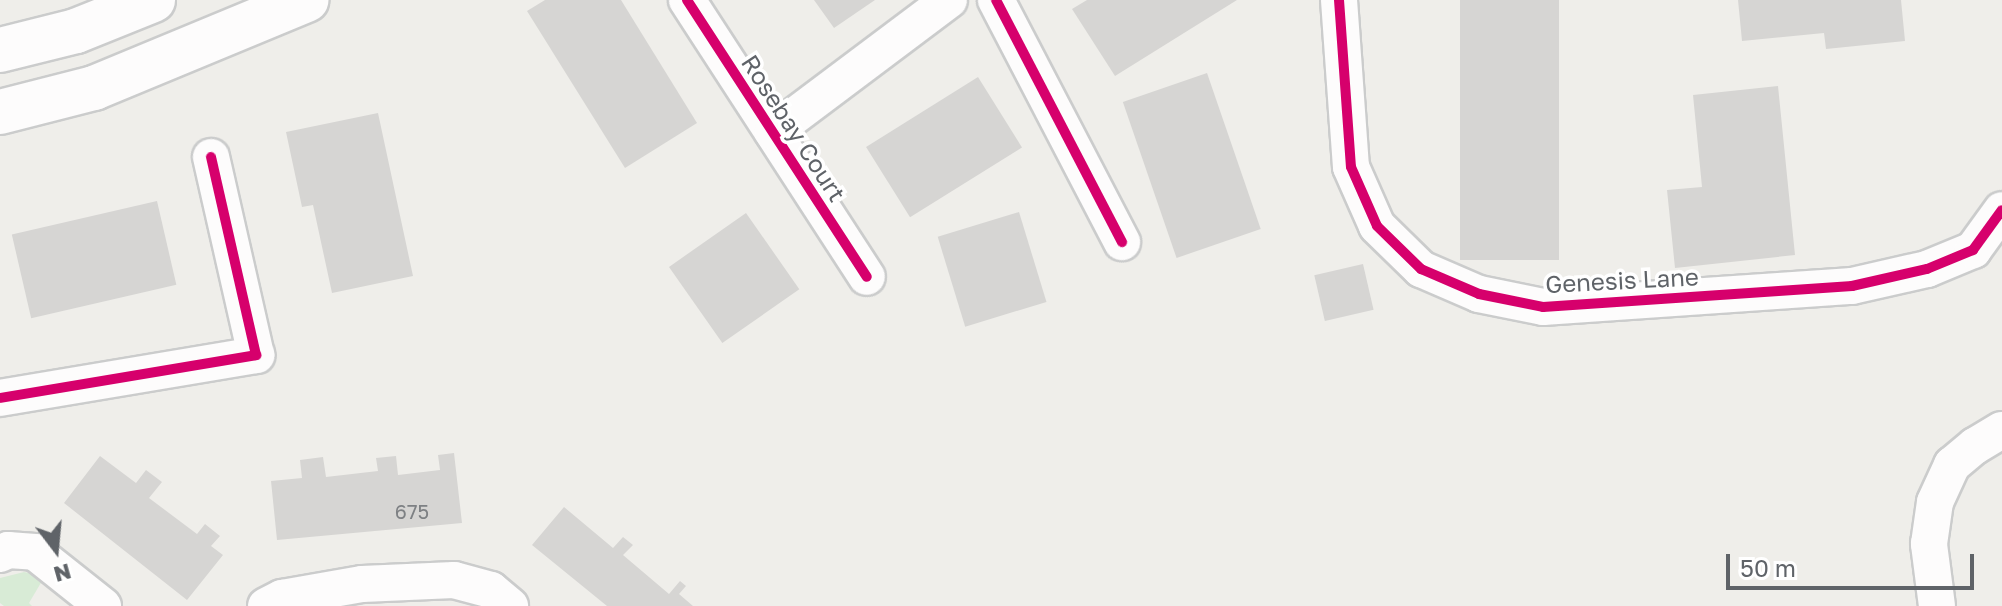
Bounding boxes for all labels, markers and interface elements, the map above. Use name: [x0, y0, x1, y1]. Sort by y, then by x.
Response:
street label: Rosebay Court: [736, 49, 852, 207]
street label: Genesis Lane: [1545, 262, 1699, 298]
house number: 675: [395, 499, 429, 523]
north arrow: [16, 510, 96, 590]
scale bar: [1730, 538, 1978, 588]
text: 50 m: [1740, 553, 1796, 582]
text: N: [51, 558, 75, 589]

